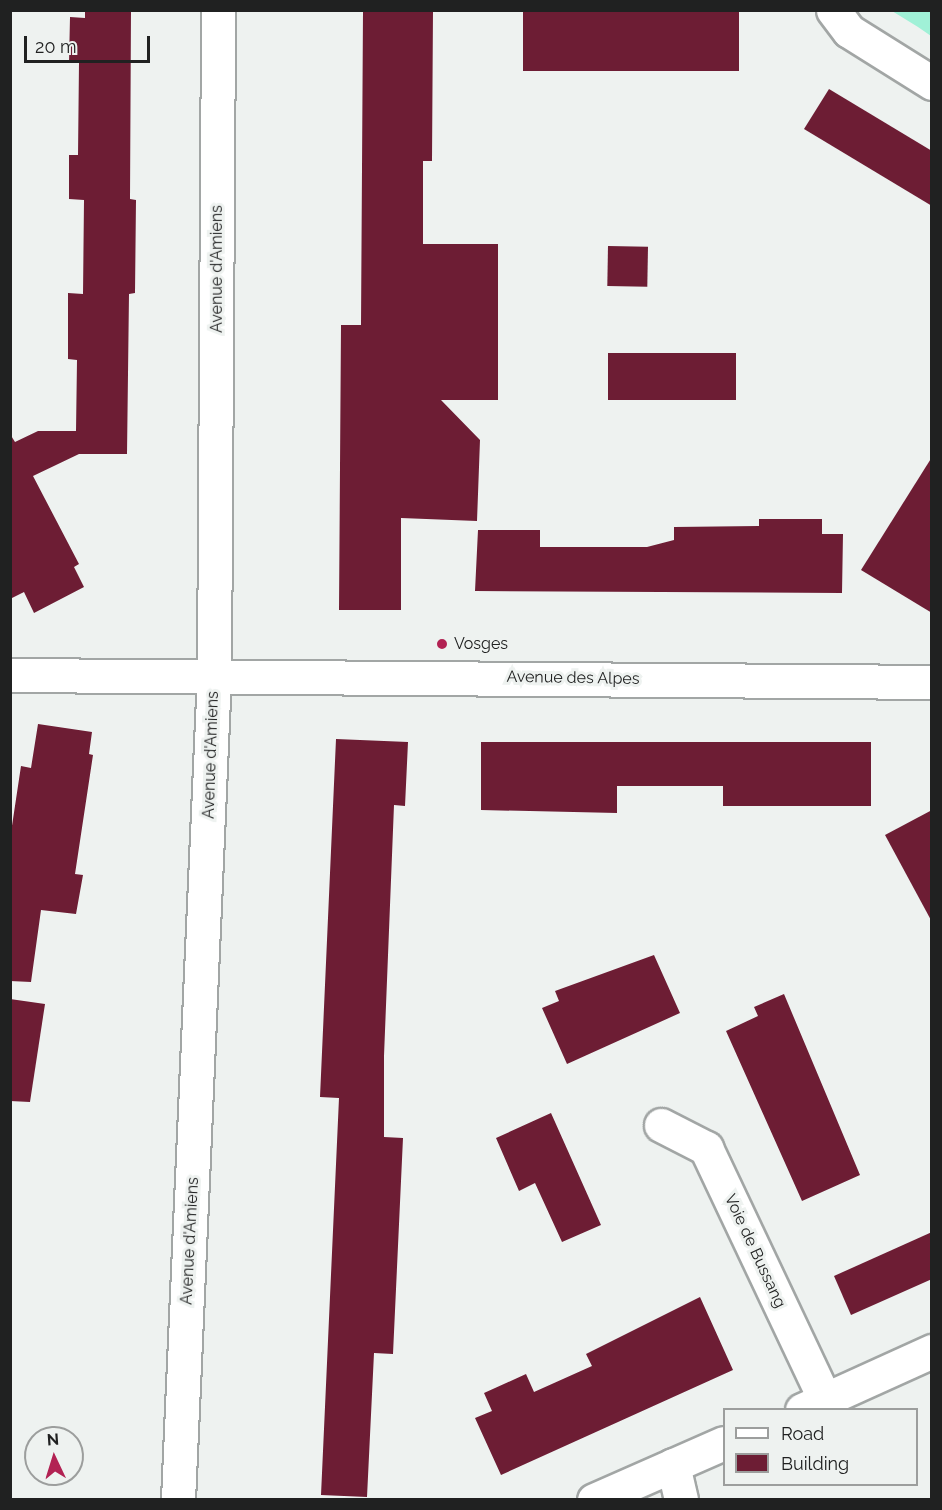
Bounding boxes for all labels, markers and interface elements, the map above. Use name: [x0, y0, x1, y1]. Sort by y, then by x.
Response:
scale bar: [27, 24, 153, 62]
text: 20 m: [35, 36, 77, 57]
street label: Avenue d'Amiens: [207, 205, 227, 333]
place label: Vosges: [454, 634, 508, 654]
marker: Vosges: [435, 637, 449, 651]
street label: Avenue des Alpes: [506, 667, 640, 689]
street label: Avenue d'Amiens: [199, 691, 223, 819]
street label: Avenue d'Amiens: [177, 1177, 203, 1305]
street label: Voie de Bussang: [720, 1191, 790, 1311]
legend: [723, 1408, 918, 1486]
text: Road: [781, 1423, 824, 1444]
north arrow: [24, 1426, 84, 1486]
text: N: [46, 1430, 60, 1449]
text: Building: [781, 1453, 849, 1474]

